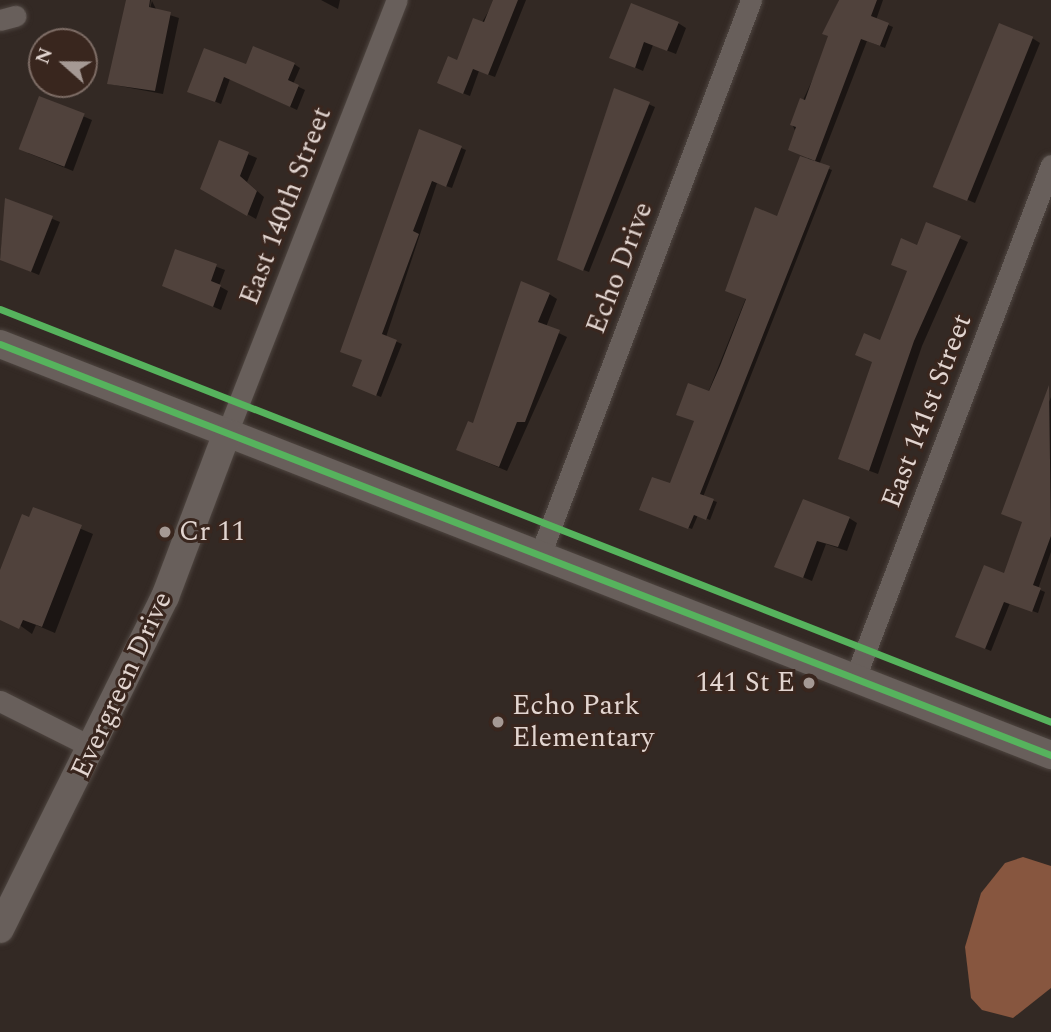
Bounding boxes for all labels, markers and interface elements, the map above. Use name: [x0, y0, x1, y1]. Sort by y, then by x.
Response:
north arrow: [28, 28, 98, 98]
text: N: [28, 44, 61, 68]
street label: East 140th Street: [233, 102, 339, 310]
street label: Echo Drive: [579, 197, 661, 339]
street label: East 141st Street: [875, 309, 979, 513]
place label: Cr 11: [179, 515, 245, 549]
marker: Cr 11: [157, 524, 173, 540]
street label: Evergreen Drive: [64, 587, 180, 783]
place label: 141 St E: [696, 666, 795, 700]
marker: 141 St E: [801, 675, 817, 691]
place label: Echo Park Elementary: [512, 689, 654, 755]
marker: Echo Park Elementary: [490, 714, 506, 730]

